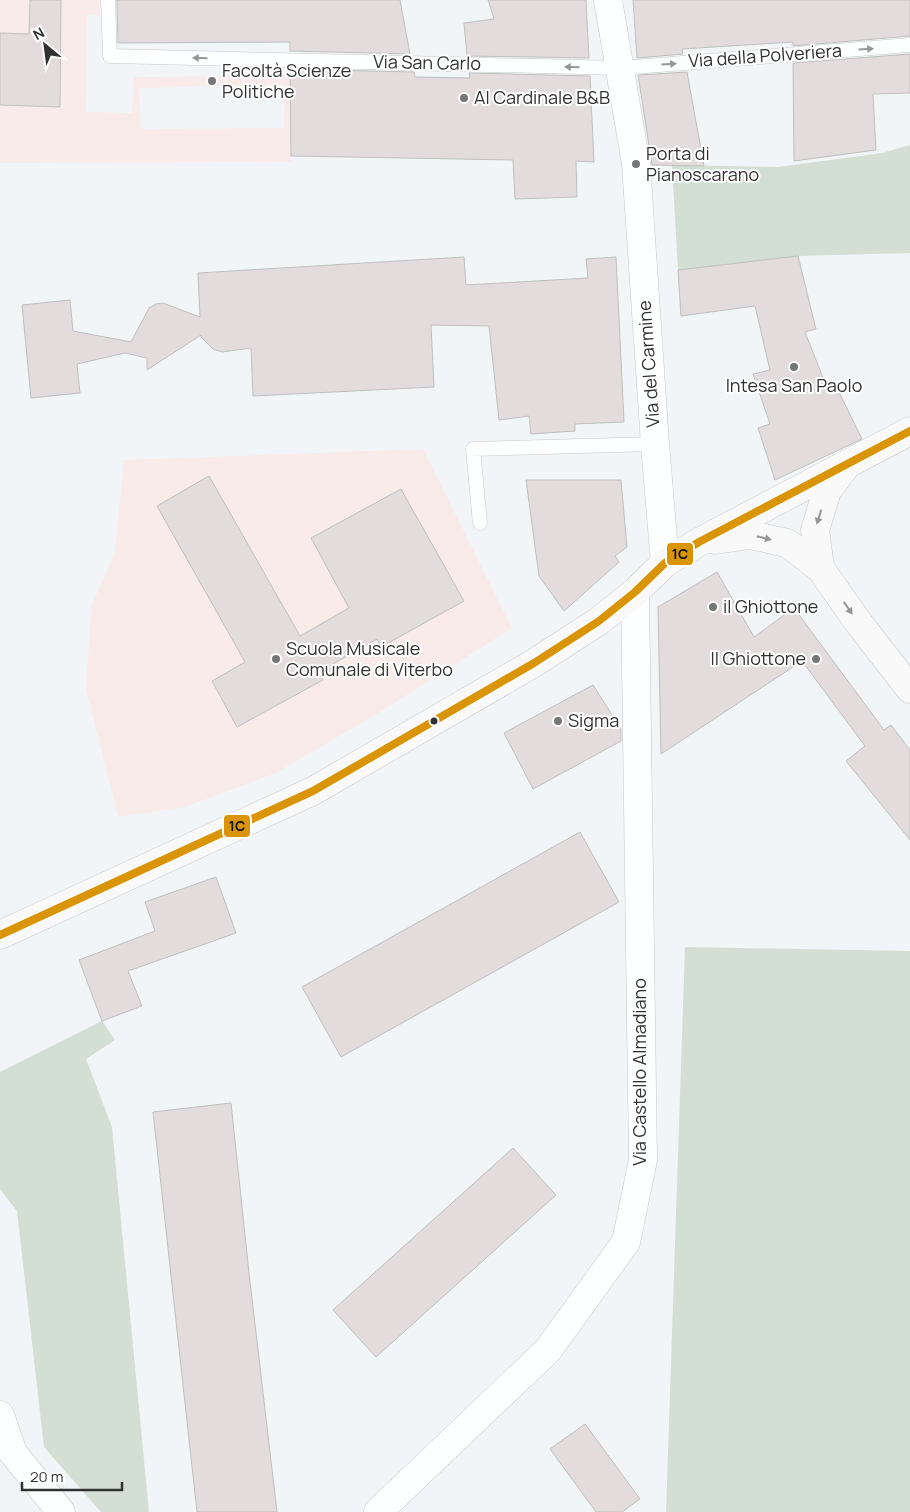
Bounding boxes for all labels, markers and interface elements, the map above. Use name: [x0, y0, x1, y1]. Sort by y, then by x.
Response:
north arrow: [20, 20, 70, 70]
text: N: [29, 22, 47, 44]
street label: Via della Polveriera: [687, 38, 842, 72]
one-way arrow: [859, 44, 875, 52]
street label: Via San Carlo: [373, 49, 481, 75]
one-way arrow: [191, 54, 207, 62]
place label: Facoltà Scienze Politiche: [222, 58, 351, 103]
one-way arrow: [662, 60, 678, 68]
one-way arrow: [564, 62, 580, 70]
marker: Facoltà Scienze Politiche: [206, 75, 218, 87]
place label: Al Cardinale B&B: [474, 85, 610, 109]
marker: Al Cardinale B&B: [458, 92, 470, 104]
place label: Porta di Pianoscarano: [646, 141, 759, 186]
marker: Porta di Pianoscarano: [630, 158, 642, 170]
street label: Via del Carmine: [632, 300, 664, 428]
marker: Intesa San Paolo: [788, 361, 800, 373]
place label: Intesa San Paolo: [726, 373, 862, 397]
one-way arrow: [814, 510, 822, 525]
one-way arrow: [757, 534, 772, 542]
line badge: 1C: [666, 542, 694, 566]
text: 1C: [672, 544, 688, 563]
place label: il Ghiottone: [723, 594, 818, 618]
marker: il Ghiottone: [707, 601, 719, 613]
one-way arrow: [843, 602, 853, 615]
place label: Scuola Musicale Comunale di Viterbo: [286, 636, 453, 681]
place label: Il Ghiottone: [711, 646, 806, 670]
marker: Scuola Musicale Comunale di Viterbo: [270, 653, 282, 665]
marker: Il Ghiottone: [810, 653, 822, 665]
place label: Sigma: [568, 708, 619, 732]
marker: Sigma: [552, 715, 564, 727]
unlabelled marker: [429, 716, 439, 726]
line badge: 1C: [223, 814, 251, 838]
text: 1C: [229, 816, 245, 835]
street label: Via Castello Almadiano: [627, 978, 651, 1166]
scale bar: [22, 1460, 122, 1492]
text: 20 m: [30, 1466, 63, 1487]

